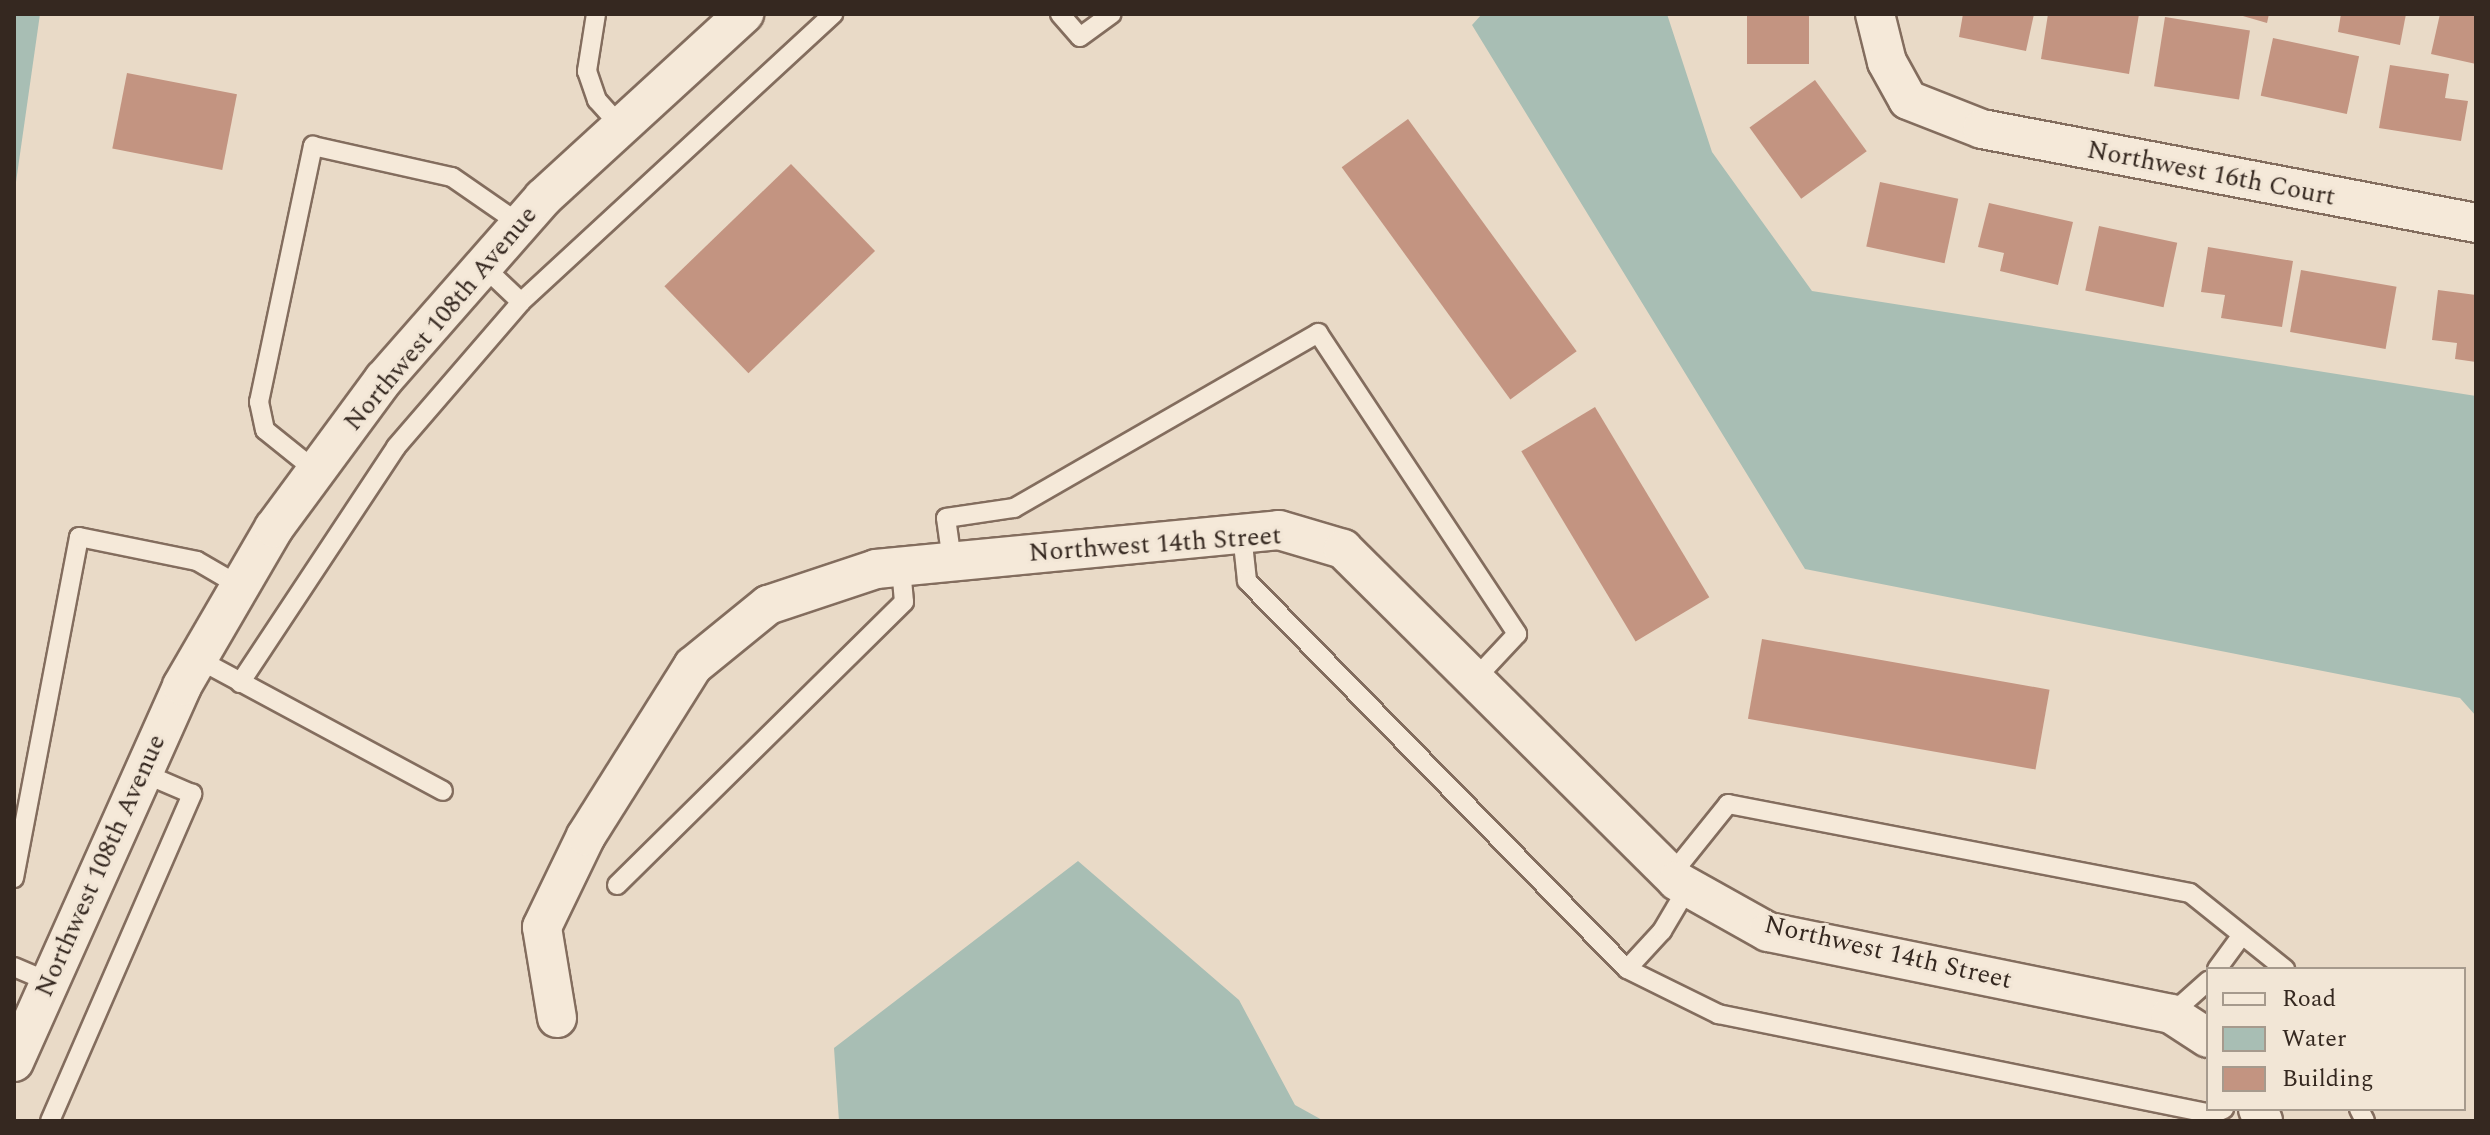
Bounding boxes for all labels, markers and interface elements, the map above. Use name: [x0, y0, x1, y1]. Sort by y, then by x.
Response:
street label: Northwest 16th Court: [2084, 135, 2338, 213]
street label: Northwest 108th Avenue: [338, 200, 544, 438]
street label: Northwest 14th Street: [1028, 521, 1282, 569]
street label: Northwest 108th Avenue: [29, 730, 173, 1002]
street label: Northwest 14th Street: [1761, 909, 2015, 997]
legend: [2206, 967, 2466, 1111]
text: Road: [2282, 981, 2336, 1017]
text: Water: [2282, 1021, 2346, 1057]
text: Building: [2282, 1061, 2374, 1097]

